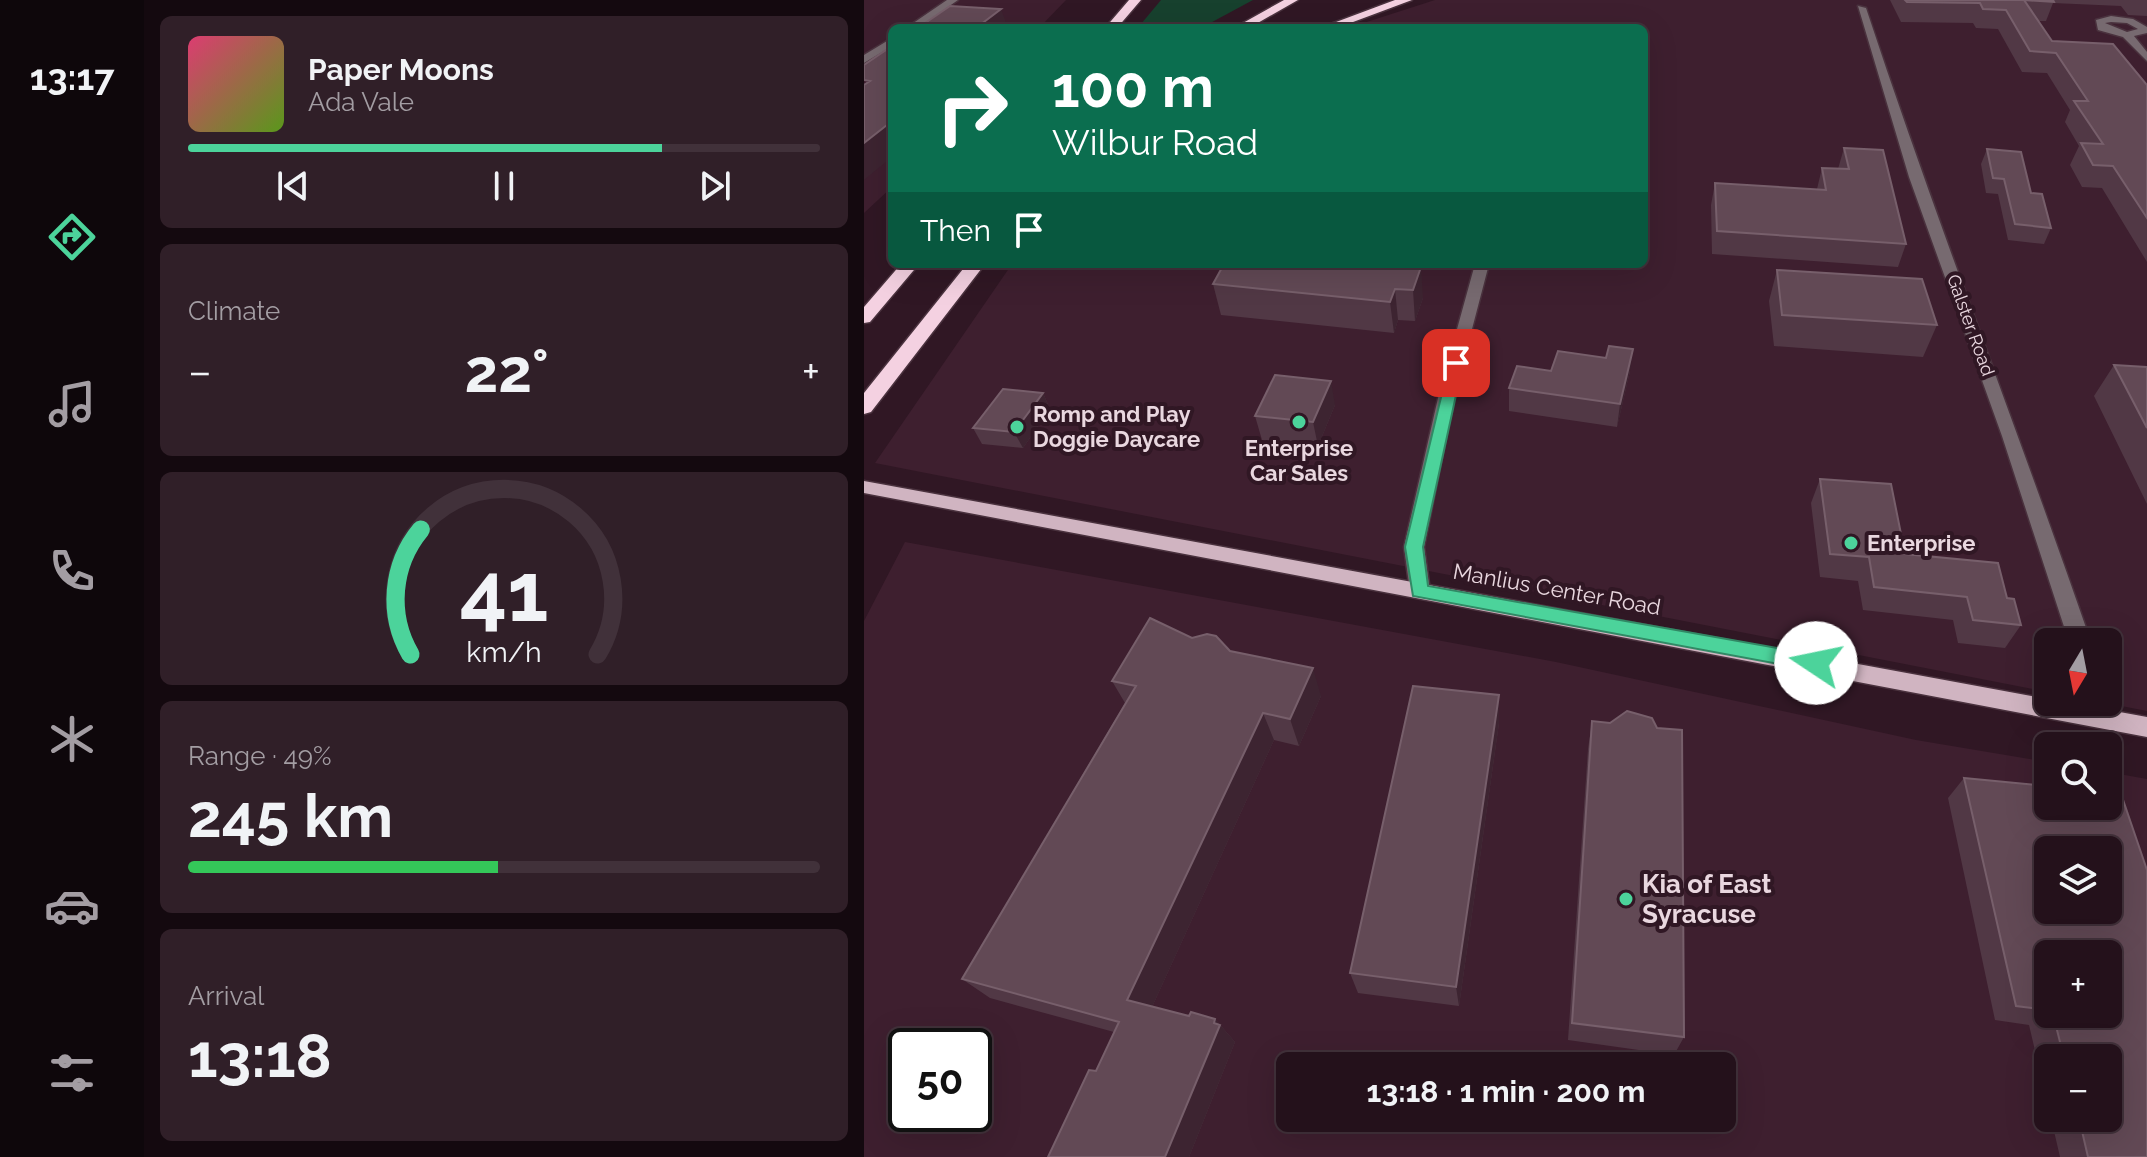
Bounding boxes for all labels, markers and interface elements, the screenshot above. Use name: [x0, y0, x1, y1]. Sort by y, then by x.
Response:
text: Paper Moons: [308, 52, 494, 87]
text: 100 m: [1052, 54, 1214, 120]
text: 13:17: [30, 56, 114, 98]
icon: right: [920, 56, 1024, 160]
text: Ada Vale: [308, 87, 414, 117]
text: Wilbur Road: [1052, 121, 1258, 163]
icon: previous: [271, 164, 315, 208]
icon: pause: [482, 164, 526, 208]
icon: next: [693, 164, 737, 208]
icon: arrive: [1007, 208, 1051, 252]
icon: directions: [44, 209, 100, 265]
text: Then: [920, 213, 991, 248]
street label: Galster Road: [1943, 271, 1999, 379]
text: Climate: [188, 296, 280, 326]
pin: [1422, 329, 1490, 397]
text: 22°: [465, 336, 549, 406]
icon: arrive: [1434, 341, 1478, 385]
text: −: [188, 346, 212, 397]
text: +: [802, 346, 820, 397]
icon: music: [44, 376, 100, 432]
place label: Romp and Play Doggie Daycare: [1033, 401, 1200, 452]
marker: Enterprise Car Sales: [1290, 413, 1308, 431]
marker: Romp and Play Doggie Daycare: [1008, 418, 1026, 436]
place label: Enterprise Car Sales: [1245, 435, 1353, 486]
place label: Enterprise: [1867, 530, 1976, 556]
marker: Enterprise: [1842, 534, 1860, 552]
text: 41: [460, 542, 548, 639]
icon: phone: [44, 543, 100, 599]
street label: Manlius Center Road: [1451, 558, 1663, 620]
position arrow: [1774, 621, 1858, 705]
north arrow: [2034, 628, 2122, 716]
map controls: [2034, 628, 2122, 1132]
text: km/h: [466, 635, 542, 669]
icon: climate: [44, 711, 100, 767]
button: search: [2034, 732, 2122, 820]
text: Range · 49%: [188, 741, 332, 771]
text: 245 km: [188, 781, 393, 851]
button: layers: [2034, 836, 2122, 924]
place label: Kia of East Syracuse: [1642, 869, 1771, 929]
icon: car: [44, 878, 100, 934]
marker: Kia of East Syracuse: [1617, 890, 1635, 908]
button: +: [2034, 940, 2122, 1028]
text: Arrival: [188, 981, 264, 1011]
text: 13:18: [188, 1021, 332, 1091]
speed limit sign: 50: [888, 1028, 992, 1132]
button: −: [2034, 1044, 2122, 1132]
icon: filters: [44, 1045, 100, 1101]
text: 13:18 · 1 min · 200 m: [1367, 1074, 1645, 1109]

